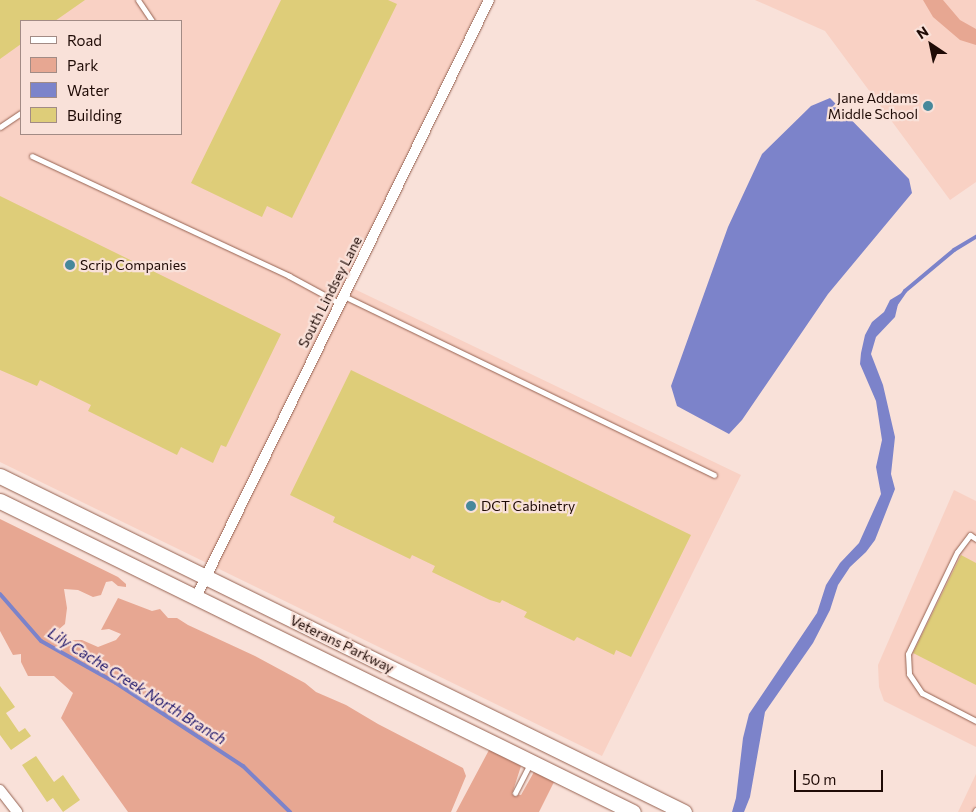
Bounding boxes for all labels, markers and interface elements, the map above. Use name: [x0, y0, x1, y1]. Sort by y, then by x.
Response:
legend: [20, 20, 182, 135]
north arrow: [906, 20, 956, 70]
text: N: [913, 22, 931, 42]
text: Road: [67, 31, 102, 49]
text: Park: [67, 56, 98, 74]
text: Water: [67, 81, 109, 99]
place label: Jane Addams Middle School: [828, 90, 918, 122]
marker: Jane Addams Middle School: [922, 100, 934, 112]
text: Building: [67, 106, 122, 124]
street label: South Lindsey Lane: [295, 233, 365, 351]
place label: Scrip Companies: [80, 257, 186, 273]
marker: Scrip Companies: [64, 259, 76, 271]
place label: DCT Cabinetry: [481, 498, 575, 514]
marker: DCT Cabinetry: [465, 500, 477, 512]
street label: Veterans Parkway: [287, 612, 397, 676]
water label: Lily Cache Creek North Branch: [45, 624, 229, 748]
scale bar: [796, 760, 885, 792]
text: 50 m: [802, 770, 836, 788]

